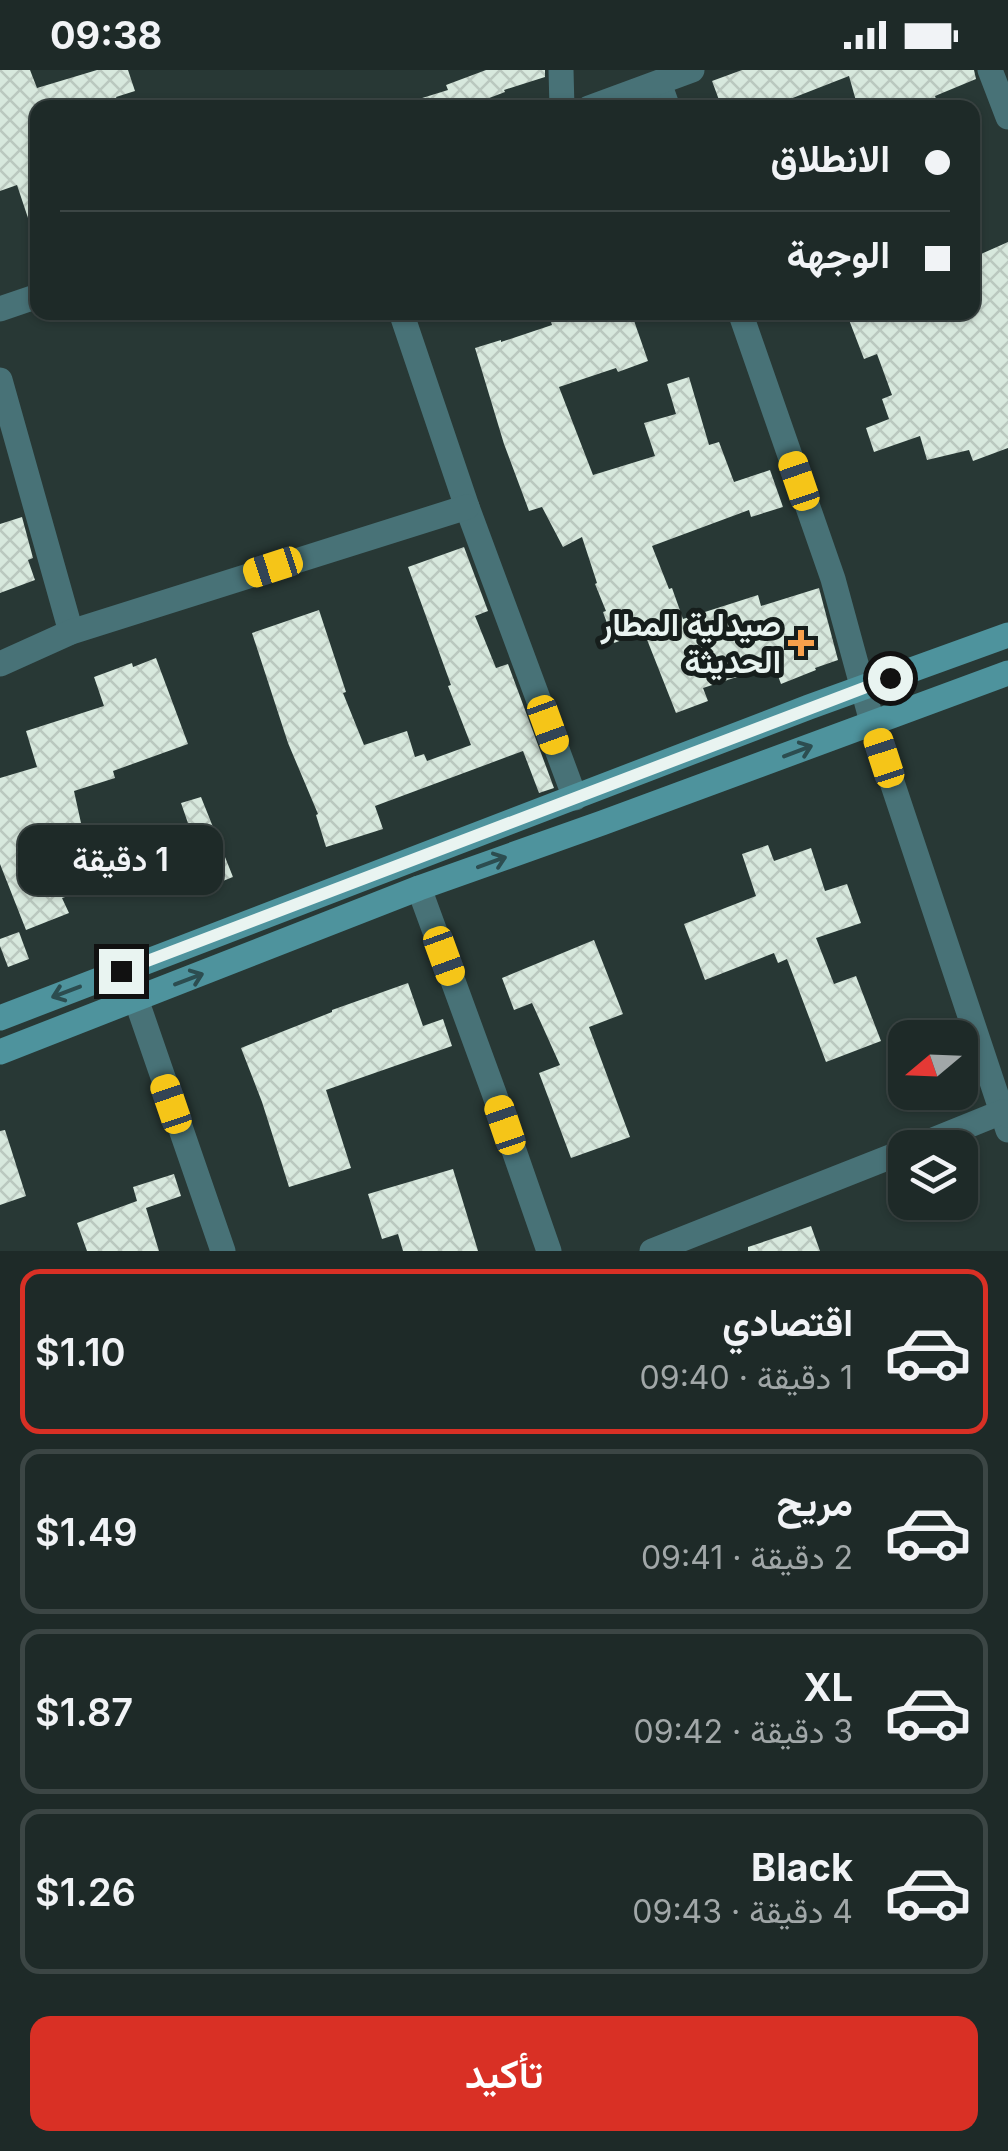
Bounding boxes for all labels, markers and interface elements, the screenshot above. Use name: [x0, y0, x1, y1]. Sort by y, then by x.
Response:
text: 09:38: [50, 12, 162, 58]
text: الانطلاق: [771, 135, 890, 181]
text: الوجهة: [787, 231, 890, 277]
car: [775, 448, 823, 514]
car: [240, 543, 306, 591]
place label: صيدلية المطار الحديثة: [600, 605, 781, 681]
marker: صيدلية المطار الحديثة: [790, 632, 812, 654]
route start: [868, 656, 913, 701]
car: [524, 692, 572, 758]
car: [860, 725, 908, 791]
one-way arrow: [781, 741, 812, 759]
callout: 1 دقيقة: [18, 826, 224, 896]
text: 1 دقيقة: [72, 840, 169, 879]
one-way arrow: [476, 852, 507, 870]
car: [420, 923, 468, 989]
route end: [99, 949, 144, 994]
one-way arrow: [173, 968, 204, 986]
one-way arrow: [51, 985, 82, 1003]
north arrow: [888, 1020, 978, 1110]
map controls: [888, 1020, 978, 1220]
car: [147, 1071, 195, 1137]
car: [481, 1092, 529, 1158]
button: layers: [888, 1130, 978, 1220]
text: اقتصادي: [722, 1299, 853, 1345]
icon: car: [883, 1307, 973, 1397]
text: $1.10: [35, 1329, 126, 1375]
text: 1 دقيقة · 09:40: [640, 1358, 853, 1397]
text: مريح: [777, 1479, 853, 1525]
icon: car: [883, 1487, 973, 1577]
text: $1.49: [35, 1509, 138, 1555]
text: 2 دقيقة · 09:41: [641, 1538, 853, 1577]
text: XL: [803, 1664, 853, 1710]
icon: car: [883, 1667, 973, 1757]
text: $1.87: [35, 1689, 133, 1735]
text: 3 دقيقة · 09:42: [634, 1712, 853, 1751]
text: Black: [751, 1844, 853, 1890]
icon: car: [883, 1847, 973, 1937]
text: $1.26: [35, 1869, 136, 1915]
text: 4 دقيقة · 09:43: [632, 1892, 853, 1931]
button: تأكيد: [30, 2016, 978, 2131]

